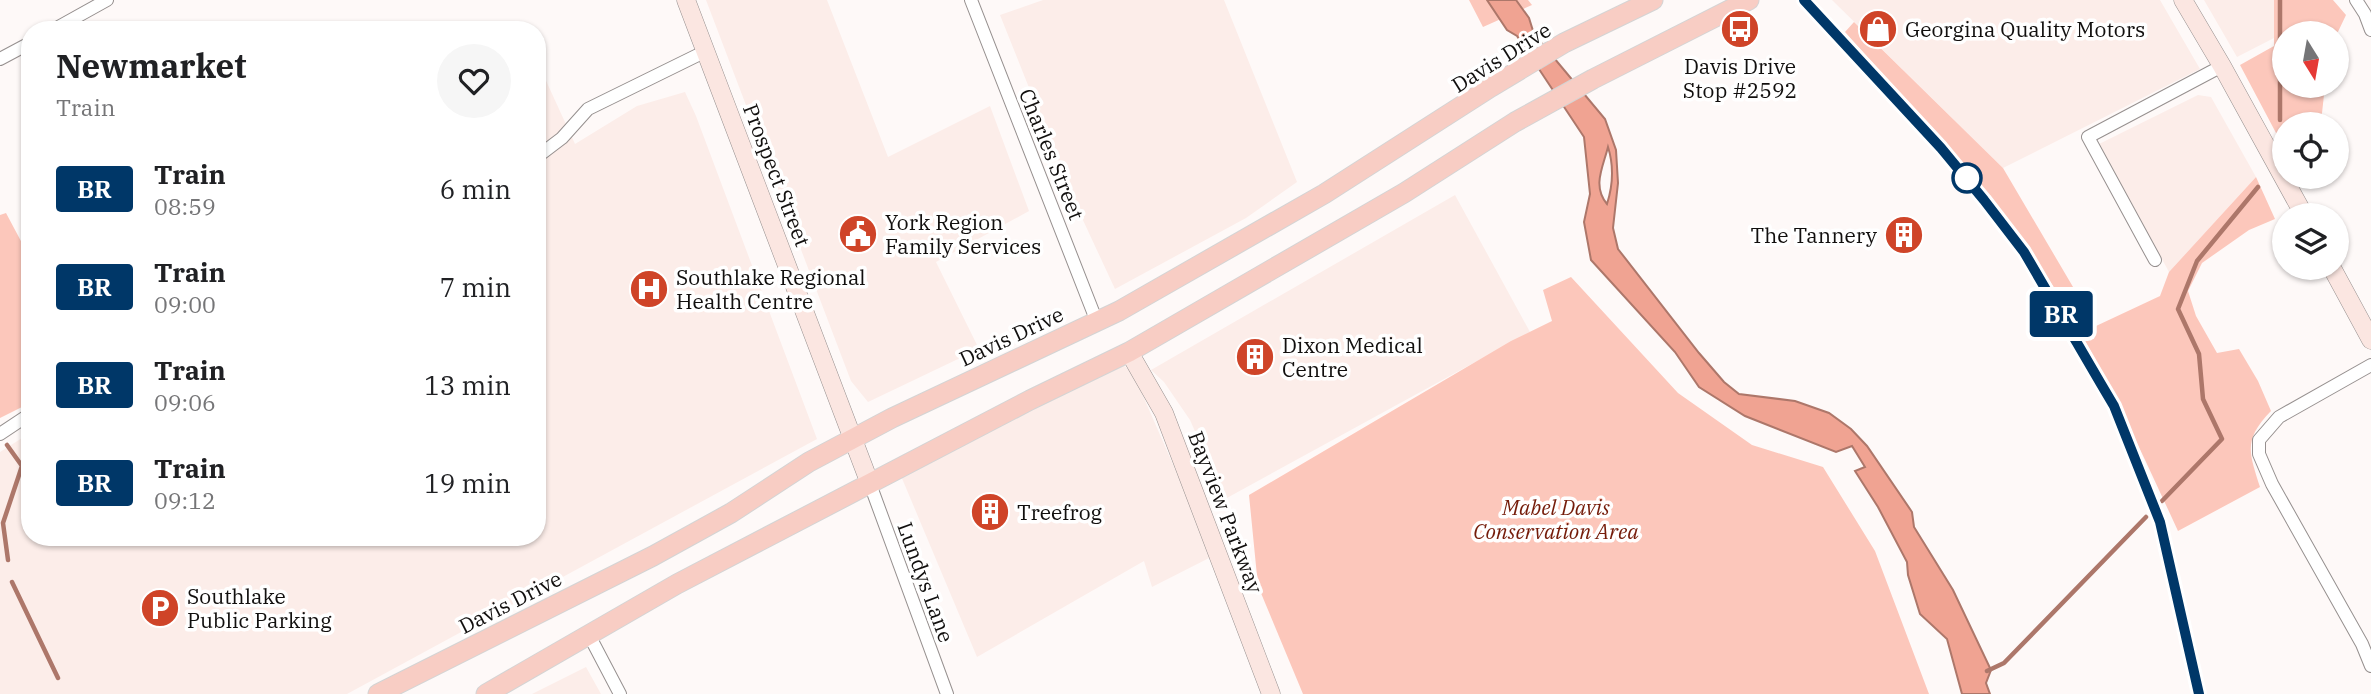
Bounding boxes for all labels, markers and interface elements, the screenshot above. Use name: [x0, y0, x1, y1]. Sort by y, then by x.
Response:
bus stop icon: Davis Drive Stop #2592: [1719, 8, 1761, 50]
shop icon: Georgina Quality Motors: [1857, 8, 1899, 50]
street label: Davis Drive: [1446, 15, 1556, 99]
place label: Georgina Quality Motors: [1905, 15, 2145, 43]
north arrow: [2272, 21, 2348, 98]
map controls: [2272, 21, 2349, 280]
text: Newmarket: [56, 44, 246, 87]
button: heart: [437, 44, 511, 118]
place label: Davis Drive Stop #2592: [1683, 52, 1797, 104]
street label: Charles Street: [1013, 84, 1091, 224]
text: Train: [56, 92, 115, 122]
street label: Prospect Street: [737, 100, 817, 250]
button: locate: [2272, 112, 2349, 189]
text: Train: [154, 157, 226, 191]
unlabelled marker: [1952, 163, 1982, 193]
text: 6 min: [440, 172, 511, 206]
text: BR: [77, 173, 112, 205]
text: 08:59: [154, 191, 216, 221]
button: layers: [2272, 203, 2349, 280]
place label: York Region Family Services: [885, 208, 1041, 260]
public building icon: York Region Family Services: [837, 213, 879, 255]
building icon: The Tannery: [1883, 214, 1925, 256]
place label: The Tannery: [1751, 221, 1878, 249]
text: Train: [154, 255, 226, 289]
place label: Southlake Regional Health Centre: [676, 263, 866, 315]
hospital icon: Southlake Regional Health Centre: [628, 268, 670, 310]
text: 7 min: [440, 270, 511, 304]
text: BR: [77, 271, 112, 303]
text: 09:00: [154, 289, 216, 319]
line badge: BR: [2030, 291, 2092, 337]
text: BR: [2044, 298, 2078, 330]
street label: Davis Drive: [954, 300, 1068, 372]
place label: Dixon Medical Centre: [1282, 331, 1423, 383]
building icon: Dixon Medical Centre: [1234, 336, 1276, 378]
text: Train: [154, 353, 226, 387]
text: 13 min: [424, 368, 511, 402]
text: BR: [77, 369, 112, 401]
text: 09:06: [154, 387, 216, 417]
street label: Bayview Parkway: [1182, 427, 1270, 598]
text: Train: [154, 451, 226, 485]
text: 19 min: [424, 466, 511, 500]
text: BR: [77, 467, 112, 499]
text: 09:12: [154, 485, 216, 515]
building icon: Treefrog: [969, 491, 1011, 533]
park label: Mabel Davis Conservation Area: [1473, 493, 1639, 545]
place label: Treefrog: [1017, 498, 1103, 526]
street label: Lundys Lane: [891, 518, 961, 646]
street label: Davis Drive: [454, 564, 566, 640]
place label: Southlake Public Parking: [187, 582, 332, 634]
parking icon: Southlake Public Parking: [139, 587, 181, 629]

